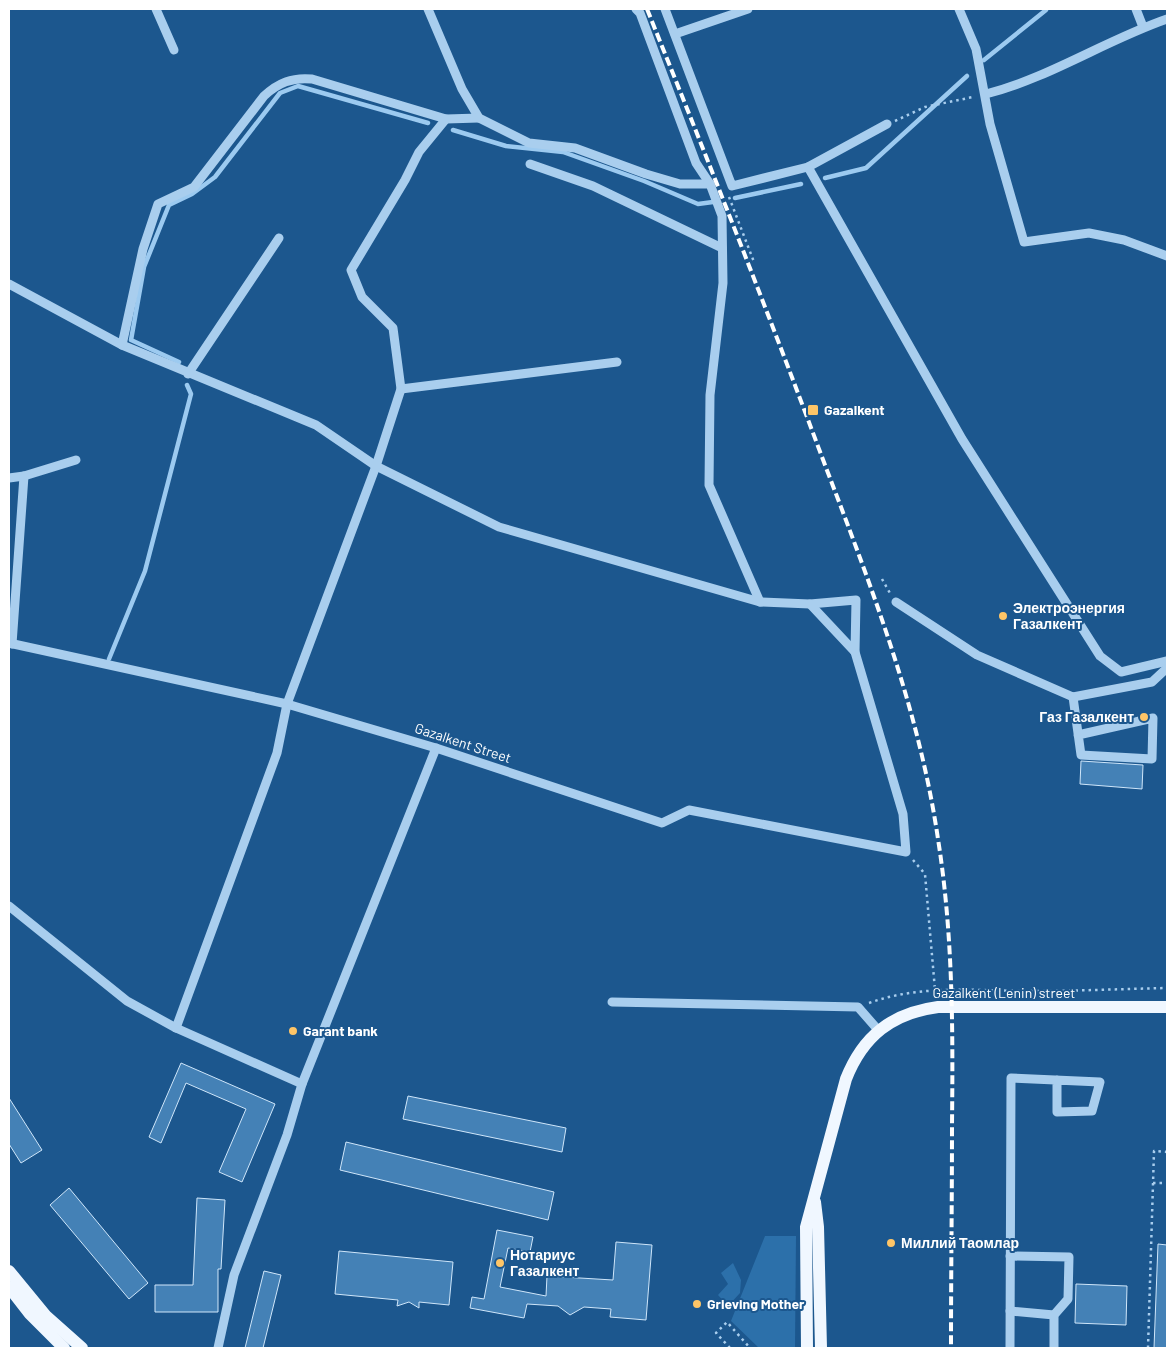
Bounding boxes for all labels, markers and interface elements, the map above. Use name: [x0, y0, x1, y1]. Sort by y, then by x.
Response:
place label: Gazalkent: [824, 401, 885, 418]
marker: Gazalkent: [806, 403, 820, 417]
place label: Электроэнергия Газалкент: [1013, 599, 1125, 632]
marker: Электроэнергия Газалкент: [997, 610, 1009, 622]
place label: Газ Газалкент: [1039, 708, 1134, 725]
marker: Газ Газалкент: [1138, 711, 1150, 723]
street label: Gazalkent Street: [413, 719, 513, 766]
street label: Gazalkent (Lenin) street: [933, 984, 1075, 1001]
place label: Garant bank: [303, 1022, 378, 1039]
marker: Garant bank: [287, 1025, 299, 1037]
place label: Миллий Таомлар: [901, 1234, 1019, 1251]
marker: Миллий Таомлар: [885, 1237, 897, 1249]
place label: Нотариус Газалкент: [510, 1246, 579, 1279]
marker: Нотариус Газалкент: [494, 1257, 506, 1269]
place label: Grieving Mother: [707, 1295, 805, 1312]
marker: Grieving Mother: [691, 1298, 703, 1310]

